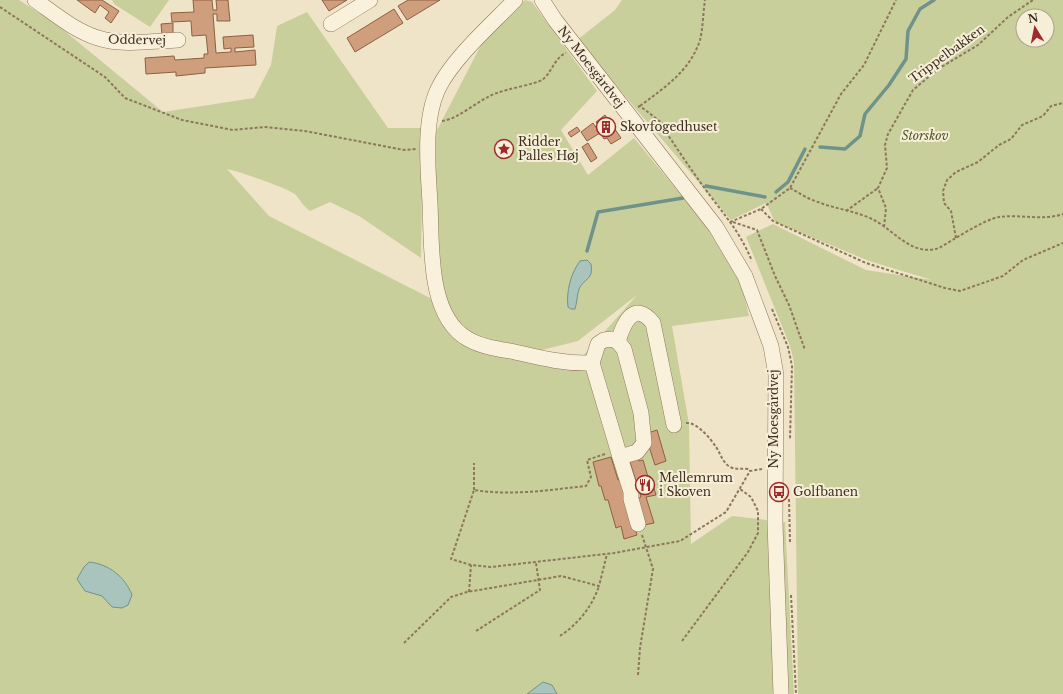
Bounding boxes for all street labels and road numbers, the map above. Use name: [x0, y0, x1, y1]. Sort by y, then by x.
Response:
street label: Trippelbakken: [906, 21, 987, 86]
street label: Ny Moesgårdvej: [555, 23, 628, 110]
street label: Oddervej: [108, 31, 166, 48]
street label: Ny Moesgårdvej: [766, 369, 781, 469]

